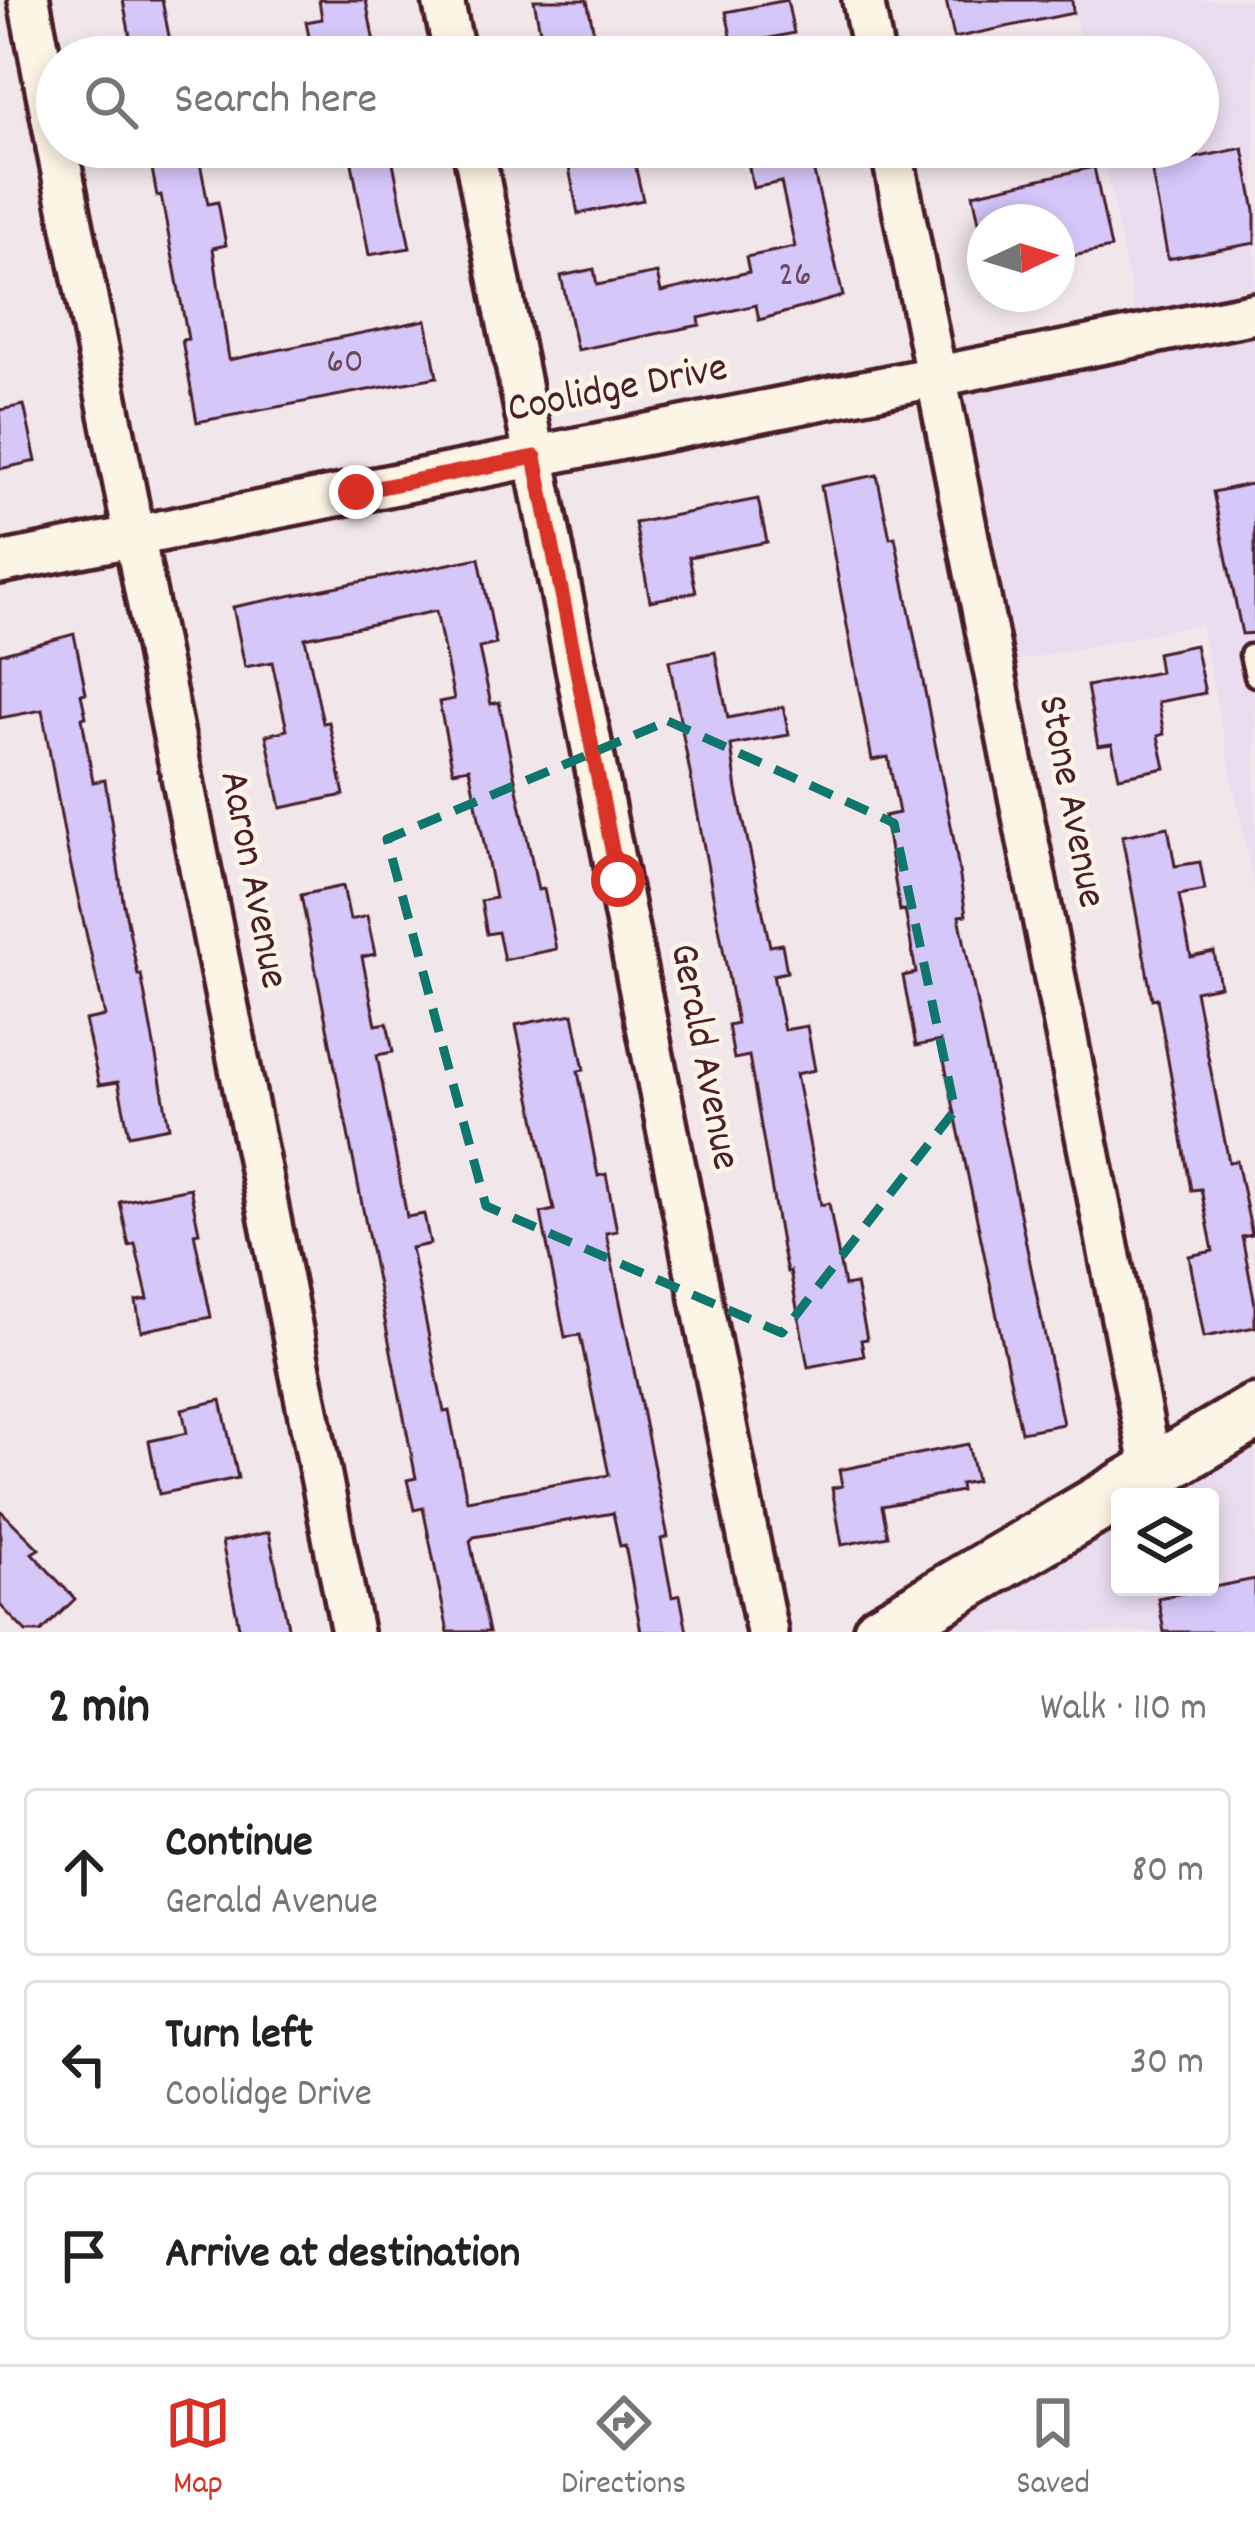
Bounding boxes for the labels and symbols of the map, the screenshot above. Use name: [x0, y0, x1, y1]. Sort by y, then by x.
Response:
north arrow: [967, 204, 1075, 312]
house number: 26: [778, 251, 812, 303]
house number: 60: [326, 338, 364, 390]
street label: Coolidge Drive: [503, 340, 733, 442]
route end: [329, 465, 383, 519]
street label: Stone Avenue: [1019, 691, 1119, 913]
street label: Aaron Avenue: [200, 766, 302, 994]
route start: [591, 853, 645, 907]
street label: Gerald Avenue: [651, 939, 753, 1175]

